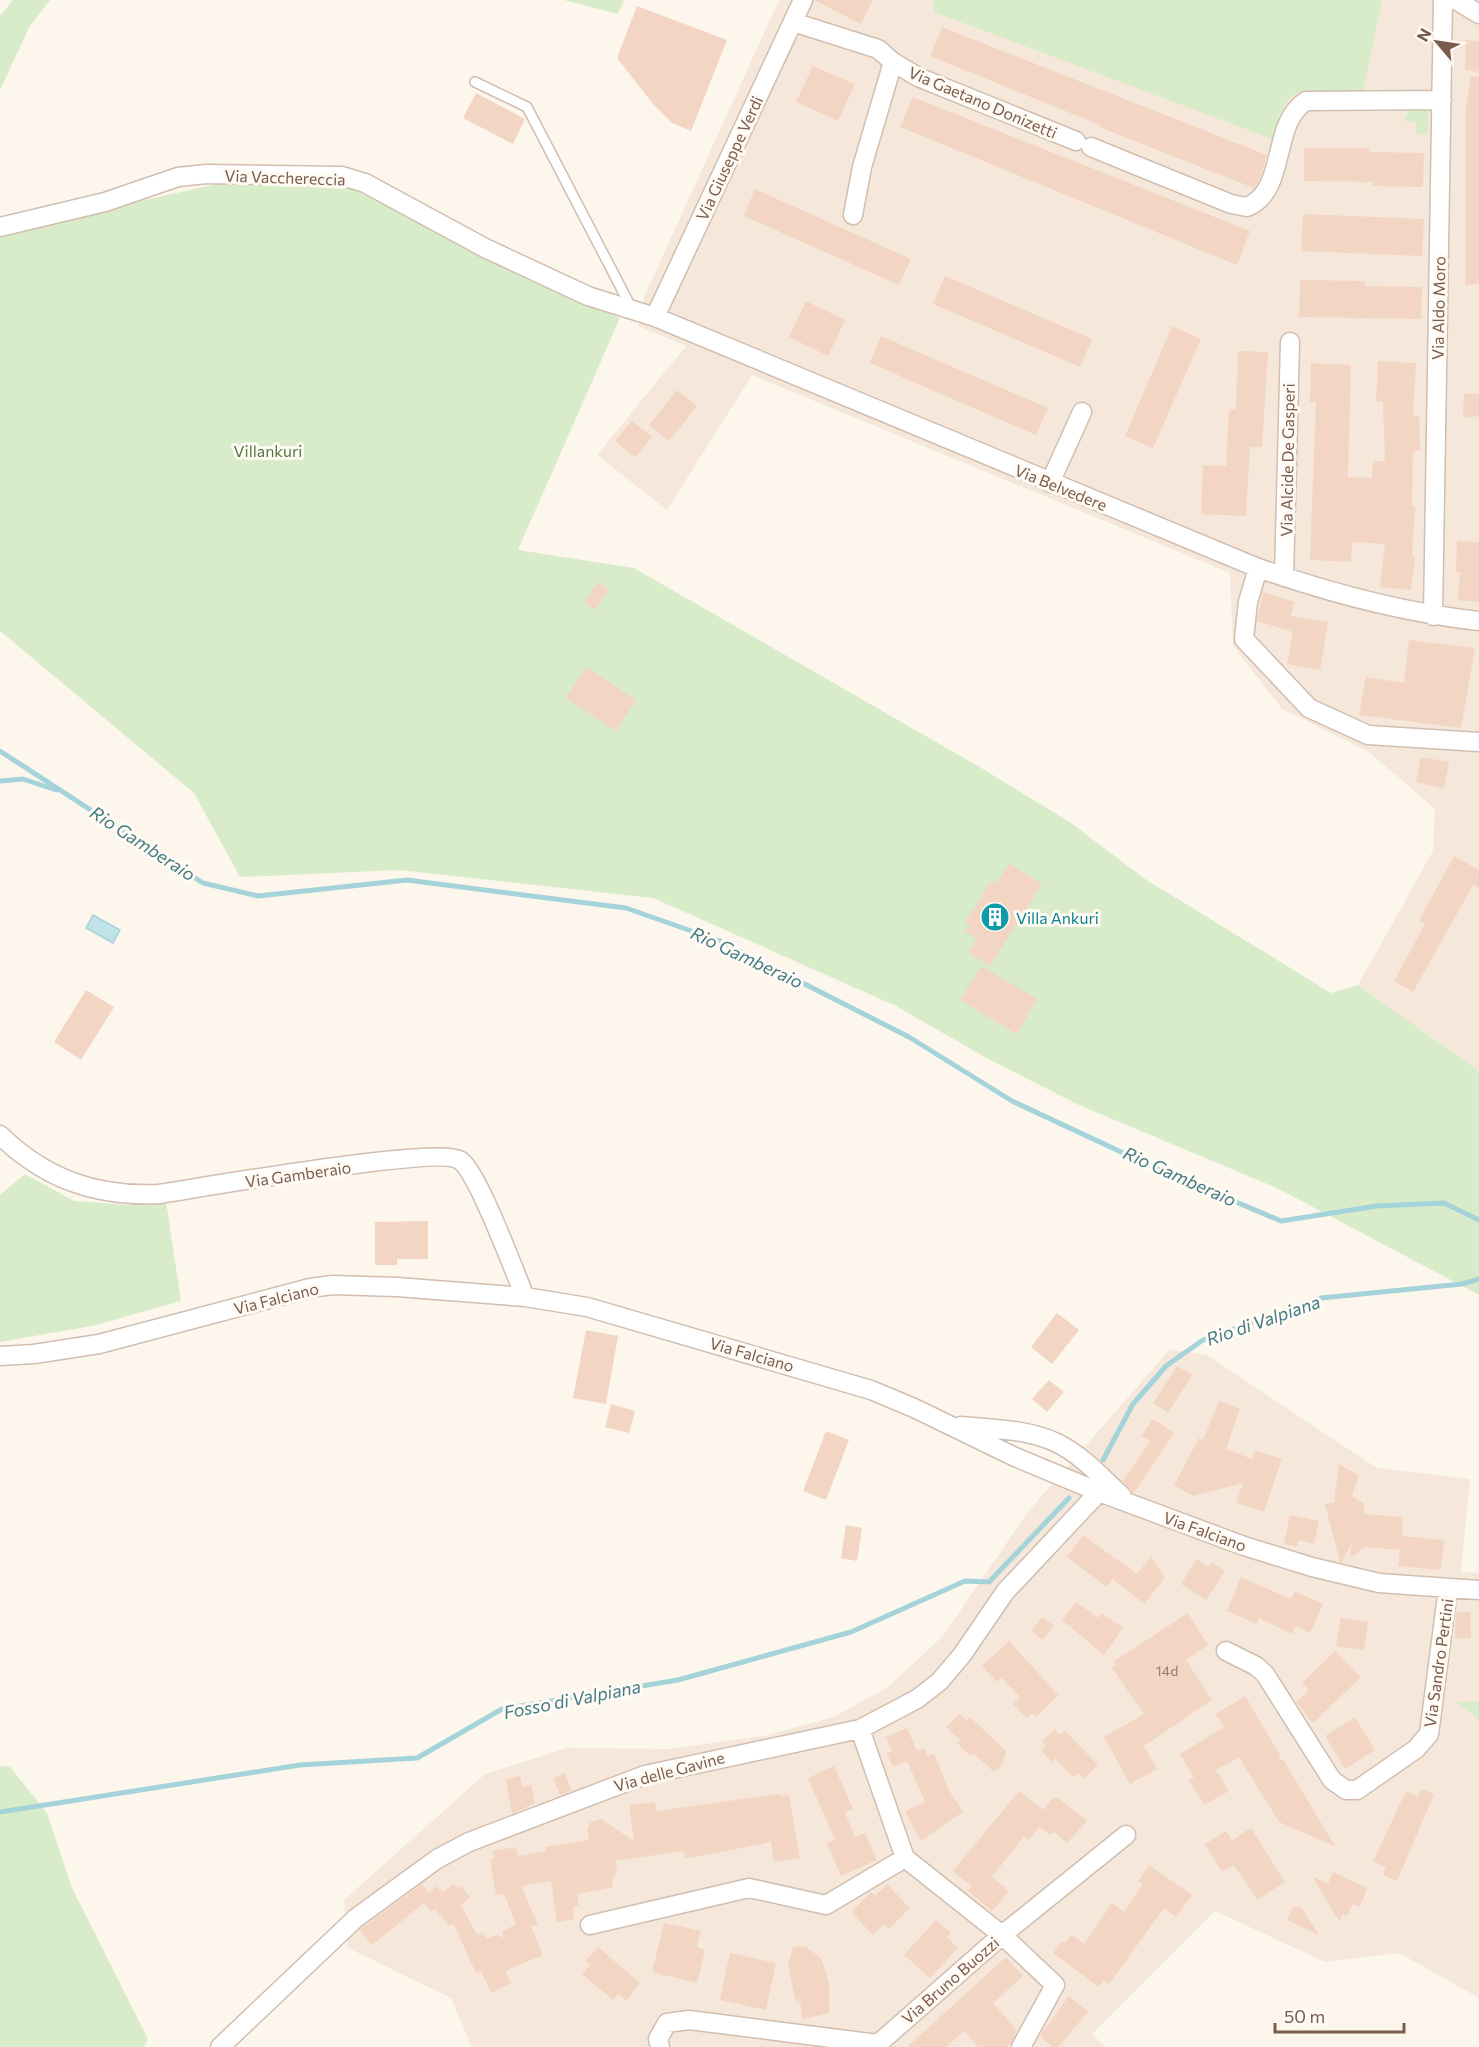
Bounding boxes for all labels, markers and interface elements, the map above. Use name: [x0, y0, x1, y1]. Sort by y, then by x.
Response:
north arrow: [1407, 12, 1467, 72]
text: N: [1412, 25, 1435, 44]
street label: Via Gaetano Donizetti: [906, 62, 1060, 142]
street label: Via Giuseppe Verdi: [692, 93, 766, 223]
street label: Via Vacchereccia: [224, 165, 346, 189]
street label: Via Aldo Moro: [1428, 256, 1448, 360]
street label: Via Alcide De Gasperi: [1276, 383, 1298, 537]
park label: Villankuri: [234, 441, 302, 460]
street label: Via Belvedere: [1012, 460, 1110, 514]
water label: Rio Gamberaio: [86, 801, 200, 885]
building icon: Villa Ankuri: [979, 901, 1011, 933]
place label: Villa Ankuri: [1016, 908, 1099, 927]
water label: Rio Gamberaio: [687, 921, 807, 993]
water label: Rio Gamberaio: [1120, 1141, 1240, 1211]
street label: Via Gamberaio: [244, 1157, 352, 1191]
street label: Via Falciano: [232, 1278, 320, 1318]
water label: Rio di Valpiana: [1203, 1290, 1323, 1350]
street label: Via Falciano: [708, 1333, 796, 1375]
street label: Via Falciano: [1161, 1507, 1249, 1555]
street label: Via Sandro Pertini: [1420, 1597, 1456, 1729]
house number: 14d: [1156, 1662, 1178, 1679]
water label: Fosso di Valpiana: [502, 1675, 642, 1723]
street label: Via delle Gavine: [612, 1747, 726, 1795]
street label: Via Bruno Buozzi: [897, 1933, 1003, 2027]
scale bar: [1275, 1996, 1404, 2034]
text: 50 m: [1284, 2005, 1325, 2027]

